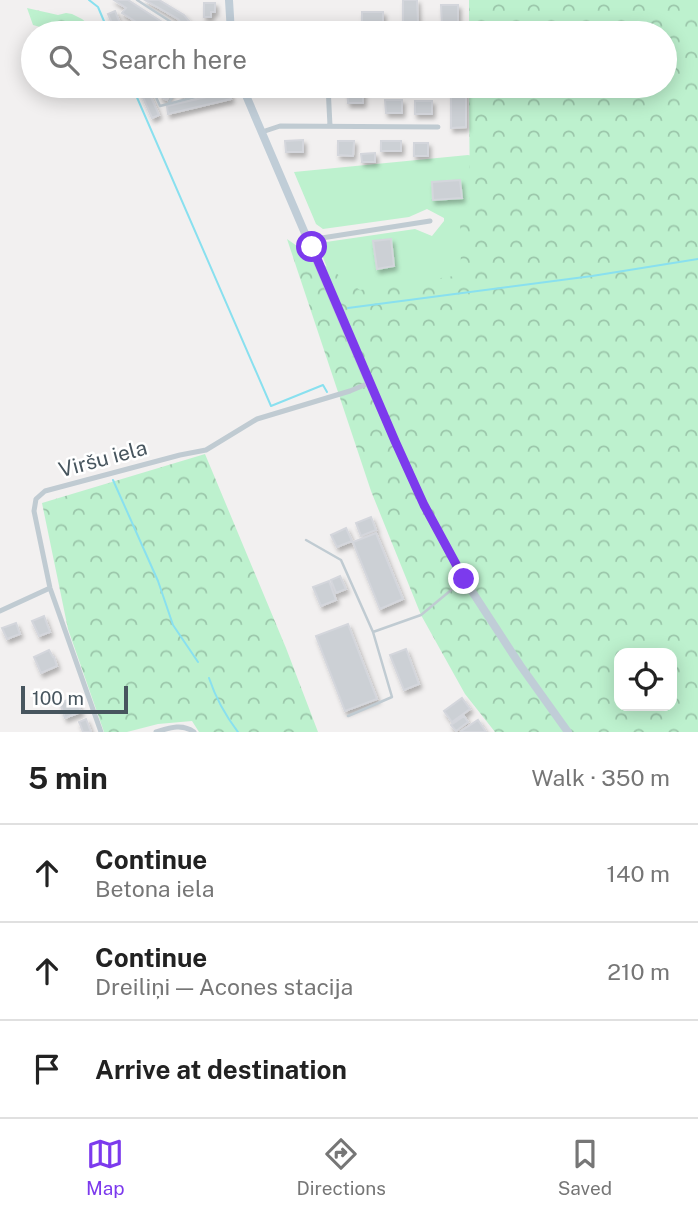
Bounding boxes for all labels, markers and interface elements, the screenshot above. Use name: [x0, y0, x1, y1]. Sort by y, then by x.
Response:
search box: [21, 21, 677, 98]
icon: search: [45, 41, 83, 79]
text: Search here: [101, 44, 247, 75]
route start: [296, 231, 327, 262]
street label: Viršu iela: [56, 435, 150, 482]
route end: [448, 563, 479, 594]
map controls: [614, 648, 677, 711]
button: locate: [614, 648, 677, 711]
scale bar: [21, 683, 128, 715]
text: 100 m: [32, 687, 84, 709]
text: 5 min: [28, 760, 108, 796]
text: Walk · 350 m: [531, 764, 670, 791]
text: Continue: [95, 844, 207, 875]
icon: ahead: [28, 854, 66, 892]
text: 140 m: [607, 860, 670, 887]
text: Betona iela: [95, 875, 214, 902]
text: Continue: [95, 942, 207, 973]
icon: ahead: [28, 952, 66, 990]
text: 210 m: [607, 958, 670, 985]
text: Dreiliņi — Acones stacija: [95, 973, 353, 1000]
icon: arrive: [28, 1050, 66, 1088]
text: Arrive at destination: [95, 1054, 347, 1085]
tab: Map: [86, 1135, 125, 1199]
tab: Directions: [297, 1135, 386, 1199]
tab: Saved: [558, 1135, 612, 1199]

